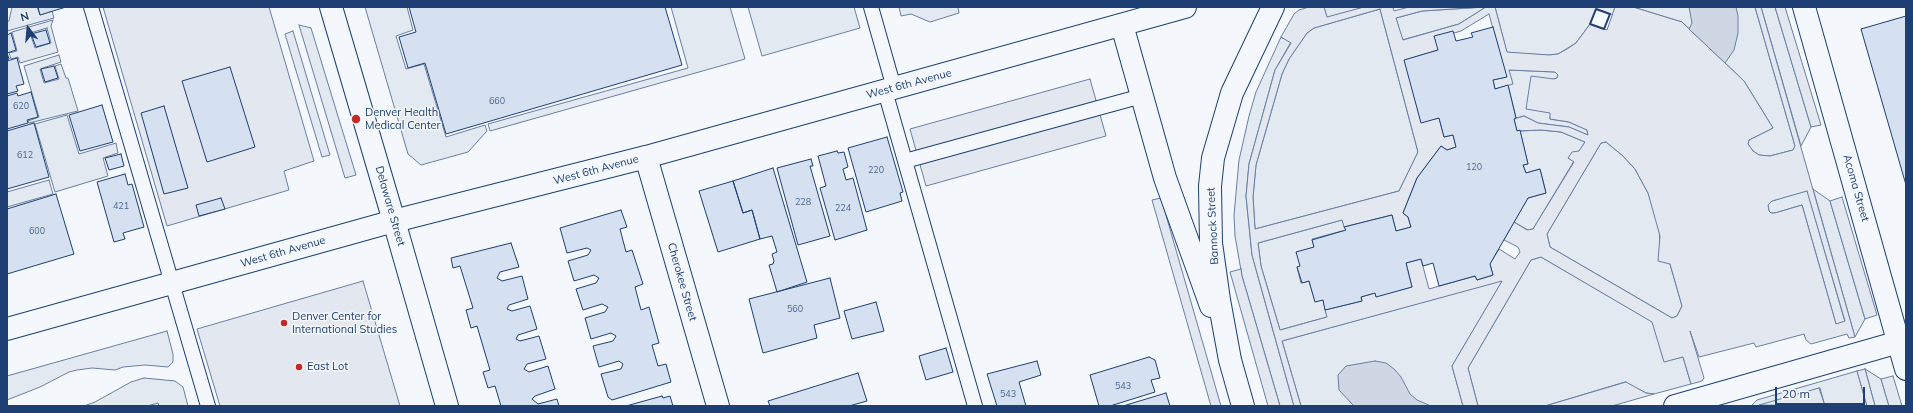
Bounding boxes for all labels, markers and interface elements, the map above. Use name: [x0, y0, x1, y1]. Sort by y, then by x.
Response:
north arrow: [8, 8, 48, 48]
text: N: [19, 9, 31, 24]
street label: West 6th Avenue: [865, 66, 953, 102]
house number: 660: [489, 96, 505, 106]
house number: 620: [13, 101, 29, 111]
place label: Denver Health Medical Center: [365, 106, 440, 132]
marker: Denver Health Medical Center: [350, 113, 362, 125]
house number: 612: [17, 150, 33, 160]
street label: West 6th Avenue: [552, 152, 640, 188]
street label: Acoma Street: [1840, 153, 1872, 223]
house number: 120: [1466, 162, 1482, 172]
street label: Delaware Street: [372, 164, 408, 248]
house number: 220: [868, 165, 884, 175]
street label: Bannock Street: [1204, 187, 1222, 265]
house number: 228: [795, 197, 811, 207]
house number: 421: [113, 201, 129, 211]
house number: 224: [835, 203, 851, 213]
house number: 600: [29, 226, 45, 236]
street label: West 6th Avenue: [239, 234, 327, 270]
street label: Cherokee Street: [665, 241, 699, 323]
house number: 560: [787, 304, 803, 314]
place label: Denver Center for International Studies: [292, 310, 397, 336]
marker: Denver Center for International Studies: [279, 318, 289, 328]
place label: East Lot: [307, 360, 348, 374]
marker: East Lot: [294, 362, 304, 372]
scale bar: [1777, 379, 1867, 405]
house number: 543: [1115, 381, 1131, 391]
text: 20 m: [1782, 386, 1810, 401]
house number: 543: [1000, 389, 1016, 399]

